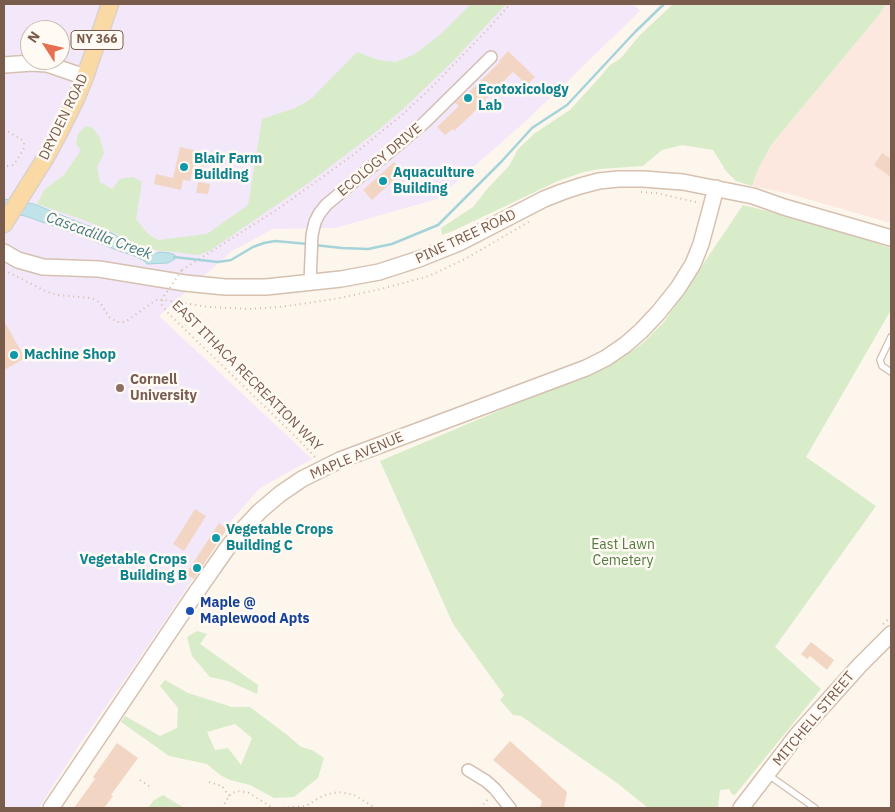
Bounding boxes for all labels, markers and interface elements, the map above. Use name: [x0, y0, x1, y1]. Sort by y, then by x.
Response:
north arrow: [20, 20, 70, 70]
text: N: [23, 28, 44, 46]
road number: NY 366: [71, 30, 123, 50]
street label: DRYDEN ROAD: [36, 71, 92, 163]
place label: Ecotoxicology Lab: [478, 82, 569, 114]
marker: Ecotoxicology Lab: [462, 92, 474, 104]
street label: ECOLOGY DRIVE: [335, 120, 425, 200]
place label: Blair Farm Building: [194, 151, 262, 184]
marker: Blair Farm Building: [178, 161, 190, 173]
place label: Aquaculture Building: [393, 165, 474, 198]
marker: Aquaculture Building: [377, 175, 389, 187]
street label: PINE TREE ROAD: [413, 206, 519, 268]
water label: Cascadilla Creek: [44, 209, 154, 263]
street label: EAST ITHACA RECREATION WAY: [168, 297, 326, 455]
place label: Machine Shop: [24, 347, 116, 363]
marker: Machine Shop: [8, 349, 20, 361]
place label: Cornell University: [130, 372, 197, 404]
marker: Cornell University: [114, 382, 126, 394]
street label: MAPLE AVENUE: [308, 429, 406, 483]
place label: Vegetable Crops Building C: [226, 522, 333, 554]
marker: Vegetable Crops Building C: [210, 532, 222, 544]
park label: East Lawn Cemetery: [591, 537, 655, 570]
place label: Vegetable Crops Building B: [80, 552, 187, 584]
marker: Vegetable Crops Building B: [191, 562, 203, 574]
place label: Maple @ Maplewood Apts: [200, 595, 310, 628]
marker: Maple @ Maplewood Apts: [184, 605, 196, 617]
street label: MITCHELL STREET: [770, 668, 858, 770]

